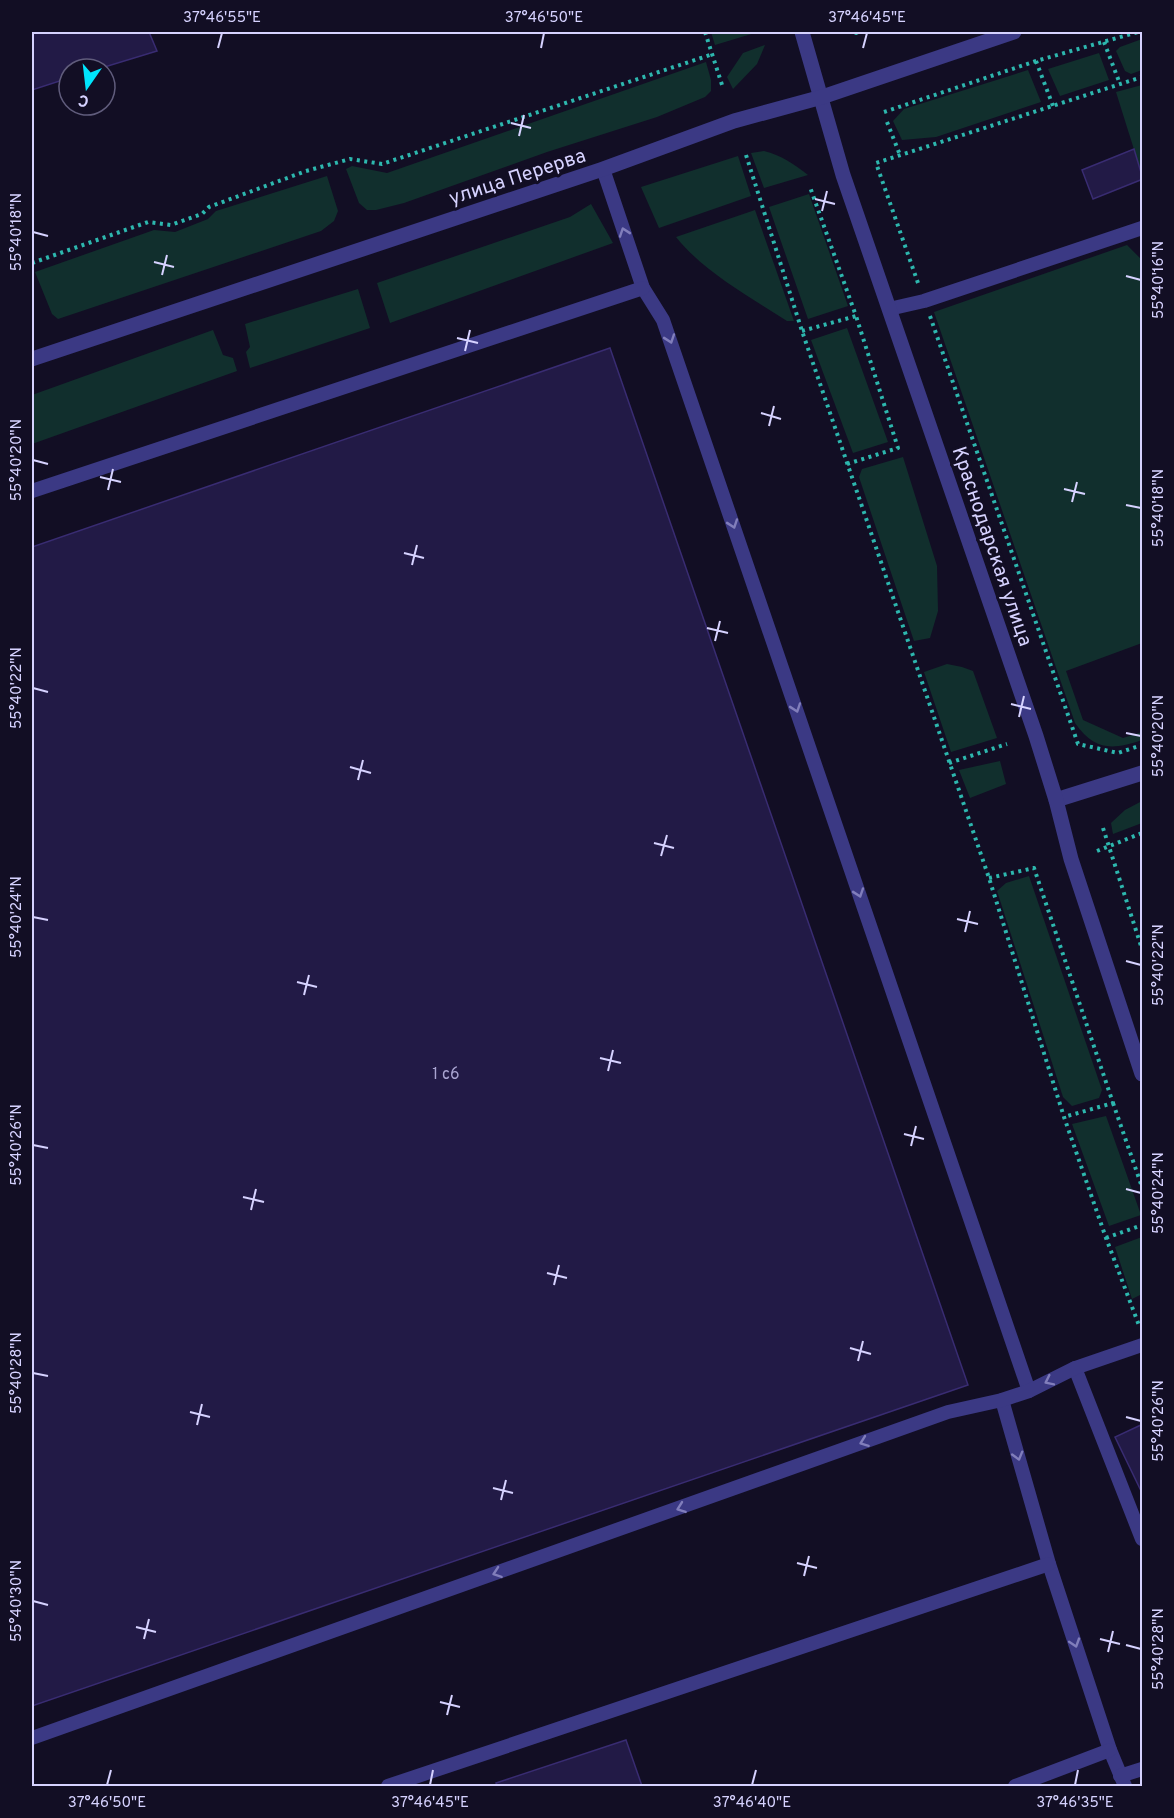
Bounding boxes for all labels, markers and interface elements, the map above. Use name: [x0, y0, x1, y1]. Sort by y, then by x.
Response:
text: 37°46'55"E: [183, 9, 261, 28]
text: 37°46'50"E: [505, 9, 583, 28]
text: 37°46'45"E: [828, 9, 906, 28]
north arrow: [57, 57, 117, 117]
text: С: [76, 89, 91, 111]
street label: улица Перерва: [446, 144, 589, 212]
text: 55°40'18"N: [8, 193, 27, 271]
one-way arrow: [619, 227, 632, 238]
text: 55°40'16"N: [1150, 241, 1169, 319]
one-way arrow: [662, 333, 675, 344]
text: 55°40'20"N: [8, 419, 27, 501]
street label: Краснодарская улица: [945, 443, 1038, 650]
text: 55°40'18"N: [1150, 469, 1169, 547]
one-way arrow: [725, 518, 738, 529]
text: 55°40'22"N: [8, 647, 27, 729]
text: 55°40'20"N: [1150, 695, 1169, 777]
one-way arrow: [788, 702, 801, 713]
text: 55°40'24"N: [8, 876, 27, 958]
one-way arrow: [851, 887, 864, 898]
text: 55°40'22"N: [1150, 924, 1169, 1006]
house number: 1 с6: [432, 1065, 460, 1085]
text: 55°40'26"N: [8, 1104, 27, 1186]
text: 55°40'24"N: [1150, 1152, 1169, 1234]
text: 55°40'28"N: [8, 1332, 27, 1414]
one-way arrow: [1044, 1373, 1055, 1385]
text: 55°40'26"N: [1150, 1380, 1169, 1462]
one-way arrow: [859, 1435, 870, 1448]
one-way arrow: [1011, 1450, 1023, 1461]
one-way arrow: [676, 1500, 686, 1513]
text: 55°40'30"N: [8, 1560, 27, 1642]
one-way arrow: [492, 1565, 503, 1578]
text: 55°40'28"N: [1150, 1608, 1169, 1690]
one-way arrow: [1067, 1637, 1080, 1648]
text: 37°46'50"E: [68, 1794, 146, 1813]
text: 37°46'45"E: [391, 1794, 469, 1813]
text: 37°46'40"E: [713, 1794, 791, 1813]
text: 37°46'35"E: [1036, 1794, 1114, 1813]

